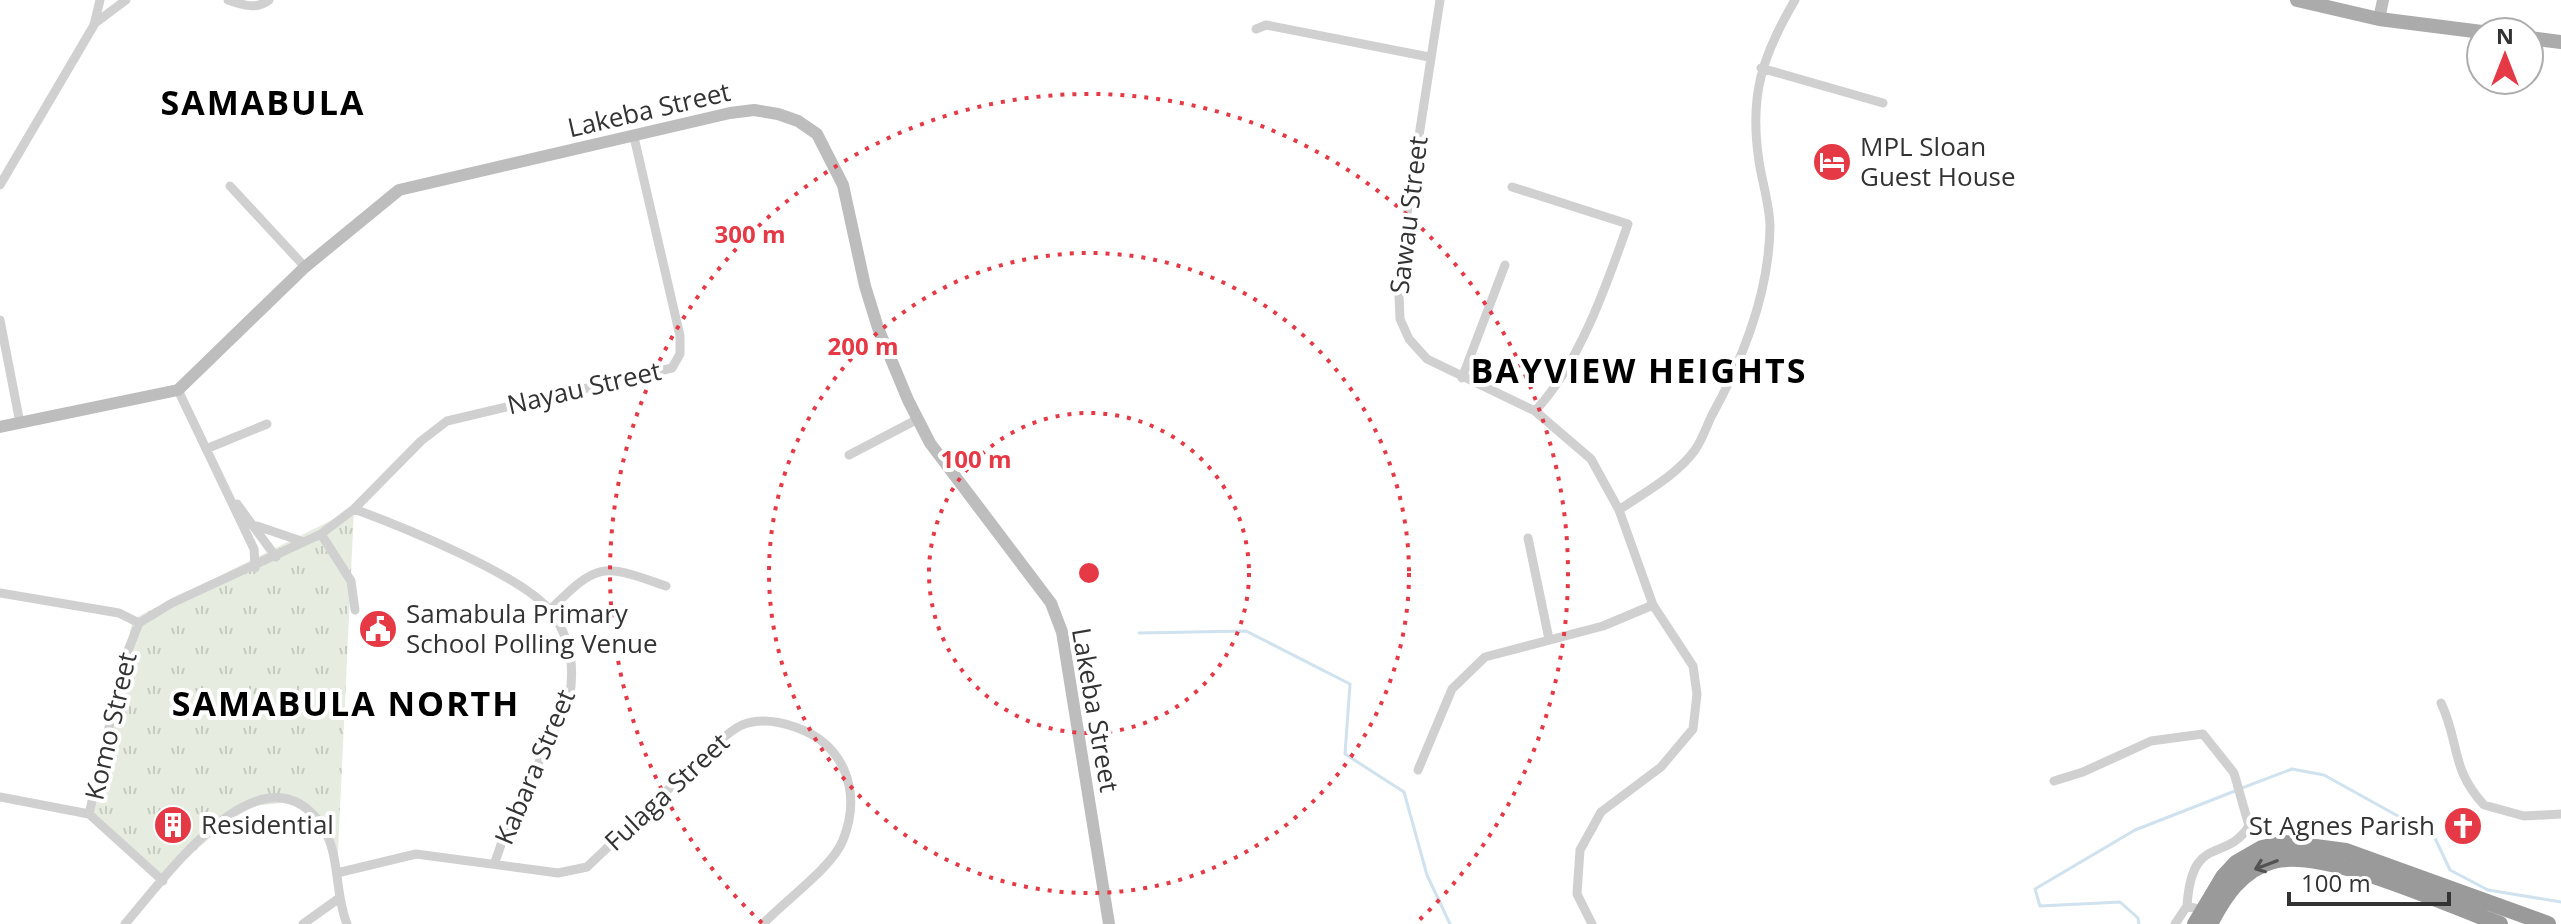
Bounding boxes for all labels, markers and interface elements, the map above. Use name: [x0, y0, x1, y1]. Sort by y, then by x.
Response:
north arrow: [2465, 16, 2545, 96]
text: N: [2496, 20, 2514, 50]
street label: Lakeba Street: [564, 73, 734, 145]
district label: SAMABULA: [161, 79, 365, 125]
place label: MPL Sloan Guest House: [1860, 128, 2016, 194]
street label: Sawau Street: [1380, 134, 1436, 296]
hotel icon: MPL Sloan Guest House: [1811, 141, 1853, 183]
text: 300 m: [715, 217, 785, 250]
text: 200 m: [828, 329, 898, 362]
district label: BAYVIEW HEIGHTS: [1471, 347, 1807, 393]
street label: Nayau Street: [503, 352, 664, 422]
text: 100 m: [941, 442, 1011, 475]
centre of rings: [1075, 559, 1103, 587]
place label: Samabula Primary School Polling Venue: [406, 595, 658, 661]
public building icon: Samabula Primary School Polling Venue: [357, 608, 399, 650]
street label: Lakeba Street: [1064, 625, 1128, 795]
street label: Komo Street: [76, 648, 145, 803]
district label: SAMABULA NORTH: [172, 680, 520, 726]
street label: Kabara Street: [485, 684, 583, 850]
street label: Fulaga Street: [596, 724, 736, 858]
building icon: Residential: [152, 804, 194, 846]
church icon: St Agnes Parish: [2442, 805, 2484, 847]
place label: Residential: [201, 806, 334, 842]
place label: St Agnes Parish: [2249, 807, 2435, 843]
scale bar: [2289, 856, 2449, 906]
one-way arrow: [2254, 859, 2279, 873]
text: 100 m: [2301, 866, 2371, 899]

